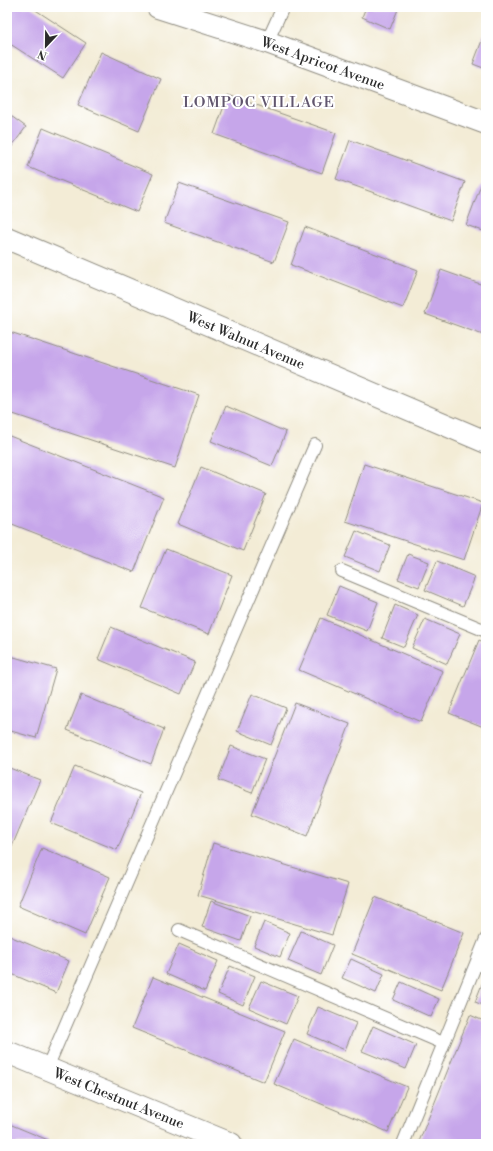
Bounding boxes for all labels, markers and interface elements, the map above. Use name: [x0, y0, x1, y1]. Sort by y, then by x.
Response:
north arrow: [26, 26, 66, 66]
street label: West Apricot Avenue: [257, 33, 387, 95]
text: N: [36, 46, 49, 62]
district label: LOMPOC VILLAGE: [183, 93, 335, 112]
street label: West Walnut Avenue: [183, 308, 307, 374]
street label: West Chestnut Avenue: [50, 1064, 187, 1133]

